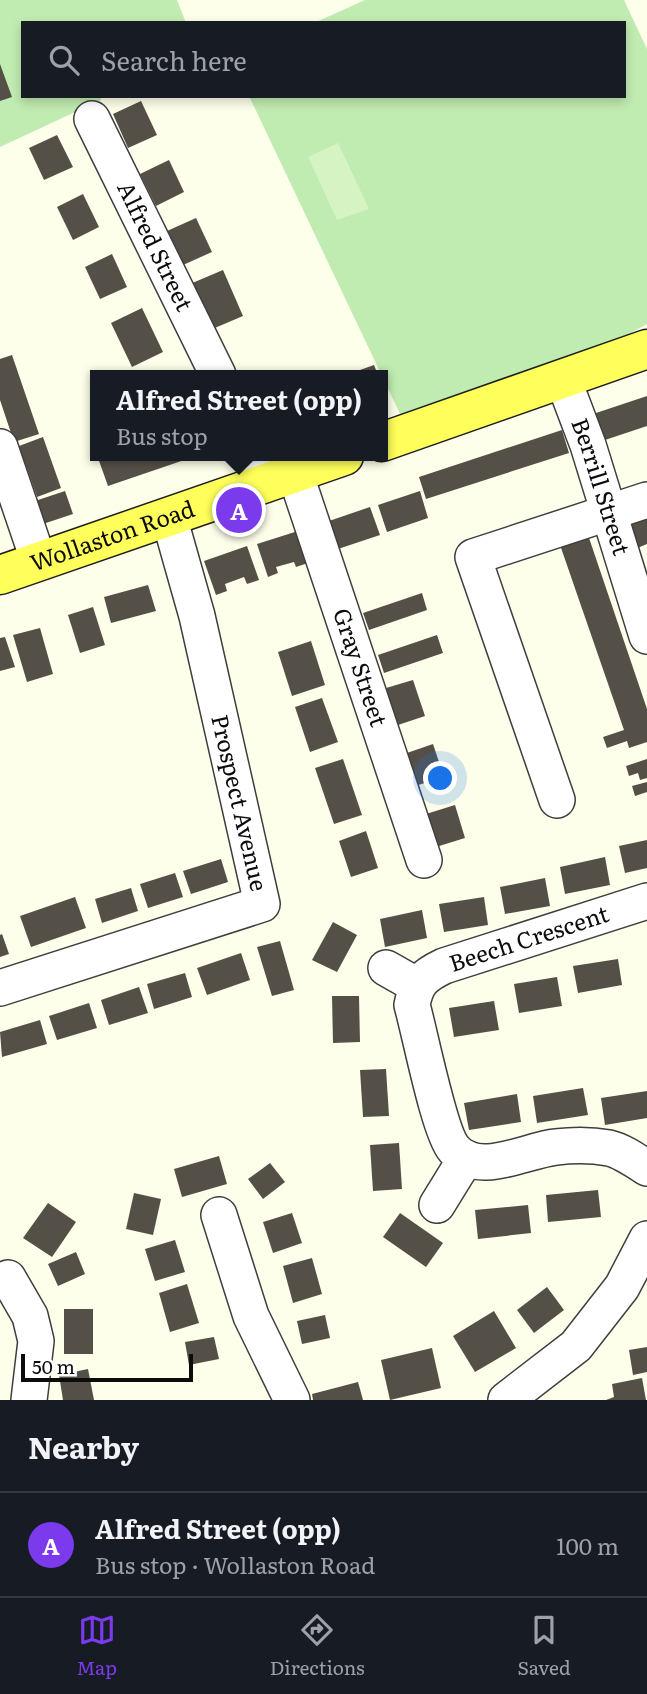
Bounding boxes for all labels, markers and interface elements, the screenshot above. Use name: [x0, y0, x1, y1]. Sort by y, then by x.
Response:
search box: [21, 21, 626, 98]
text: Search here: [101, 40, 247, 79]
icon: search: [45, 41, 83, 79]
street label: Alfred Street: [110, 175, 203, 317]
popup: [90, 370, 388, 461]
text: Alfred Street (opp): [116, 379, 362, 418]
street label: Berrill Street: [564, 412, 640, 560]
text: Bus stop: [116, 418, 208, 452]
pin: A: [216, 484, 262, 536]
street label: Wollaston Road: [25, 490, 199, 578]
street label: Gray Street: [326, 603, 398, 731]
street label: Prospect Avenue: [204, 711, 278, 894]
your location: [423, 761, 457, 795]
street label: Beech Crescent: [444, 895, 613, 979]
scale bar: [21, 1351, 192, 1383]
text: 50 m: [32, 1352, 75, 1380]
text: Nearby: [28, 1424, 139, 1468]
text: Alfred Street (opp): [95, 1508, 341, 1547]
text: A: [42, 1528, 60, 1562]
text: 100 m: [556, 1528, 619, 1562]
text: Bus stop · Wollaston Road: [95, 1547, 375, 1581]
tab: Map: [76, 1611, 117, 1681]
tab: Directions: [270, 1611, 365, 1681]
tab: Saved: [518, 1611, 571, 1681]

